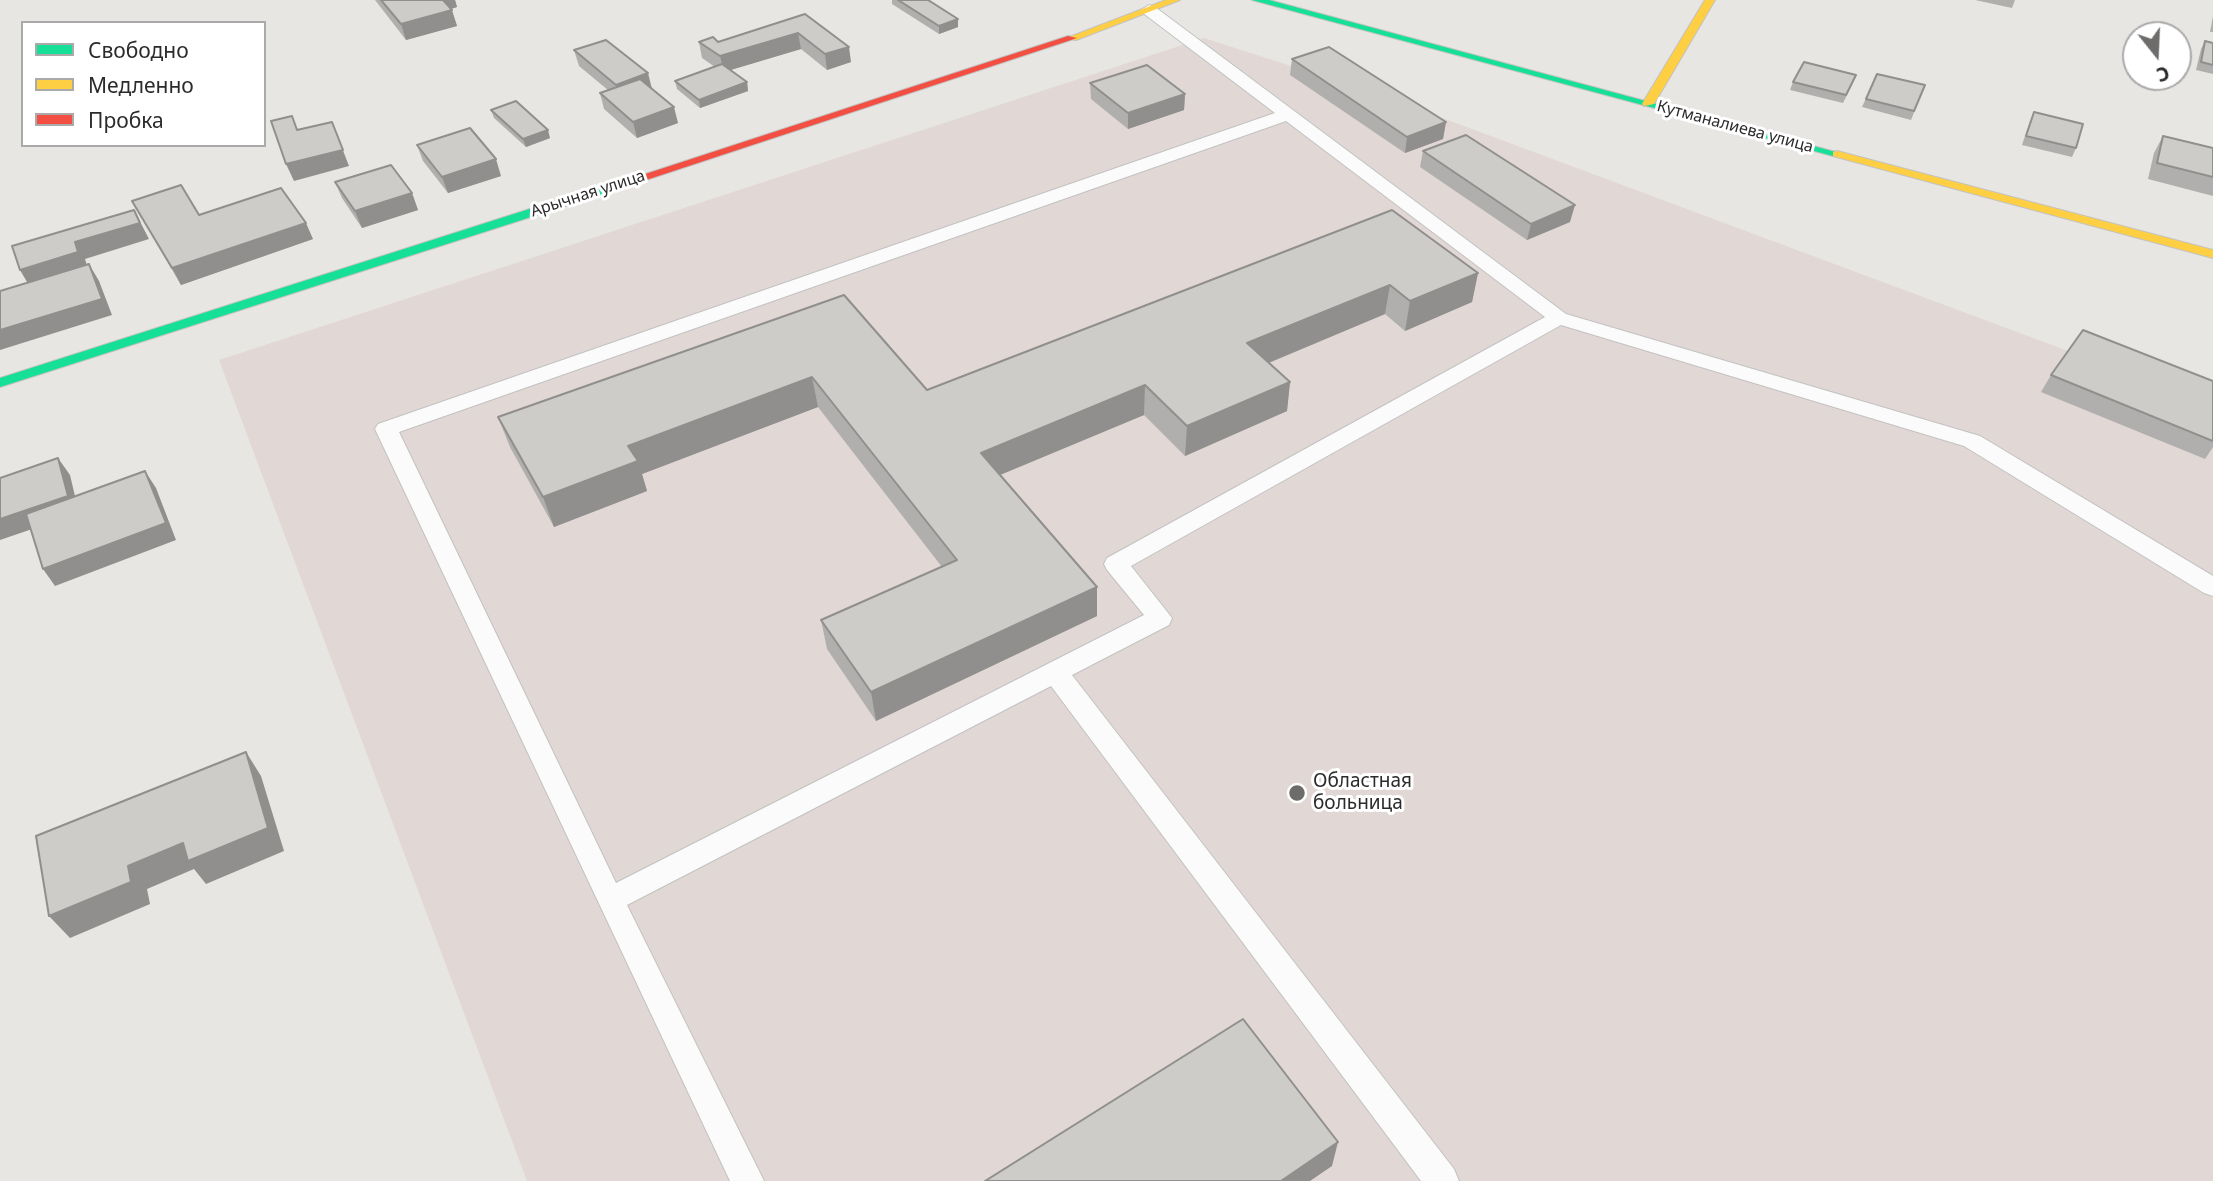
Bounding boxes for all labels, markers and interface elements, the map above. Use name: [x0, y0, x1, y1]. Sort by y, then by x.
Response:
legend: [21, 21, 266, 147]
north arrow: [2122, 21, 2192, 91]
text: Свободно: [88, 36, 189, 64]
text: С: [2153, 60, 2173, 88]
text: Медленно: [88, 71, 194, 99]
street label: Кутманалиева улица: [1655, 97, 1815, 157]
text: Пробка: [88, 106, 164, 134]
street label: Арычная улица: [528, 166, 648, 222]
place label: Областная больница: [1313, 771, 1412, 815]
marker: Областная больница: [1287, 783, 1307, 803]

